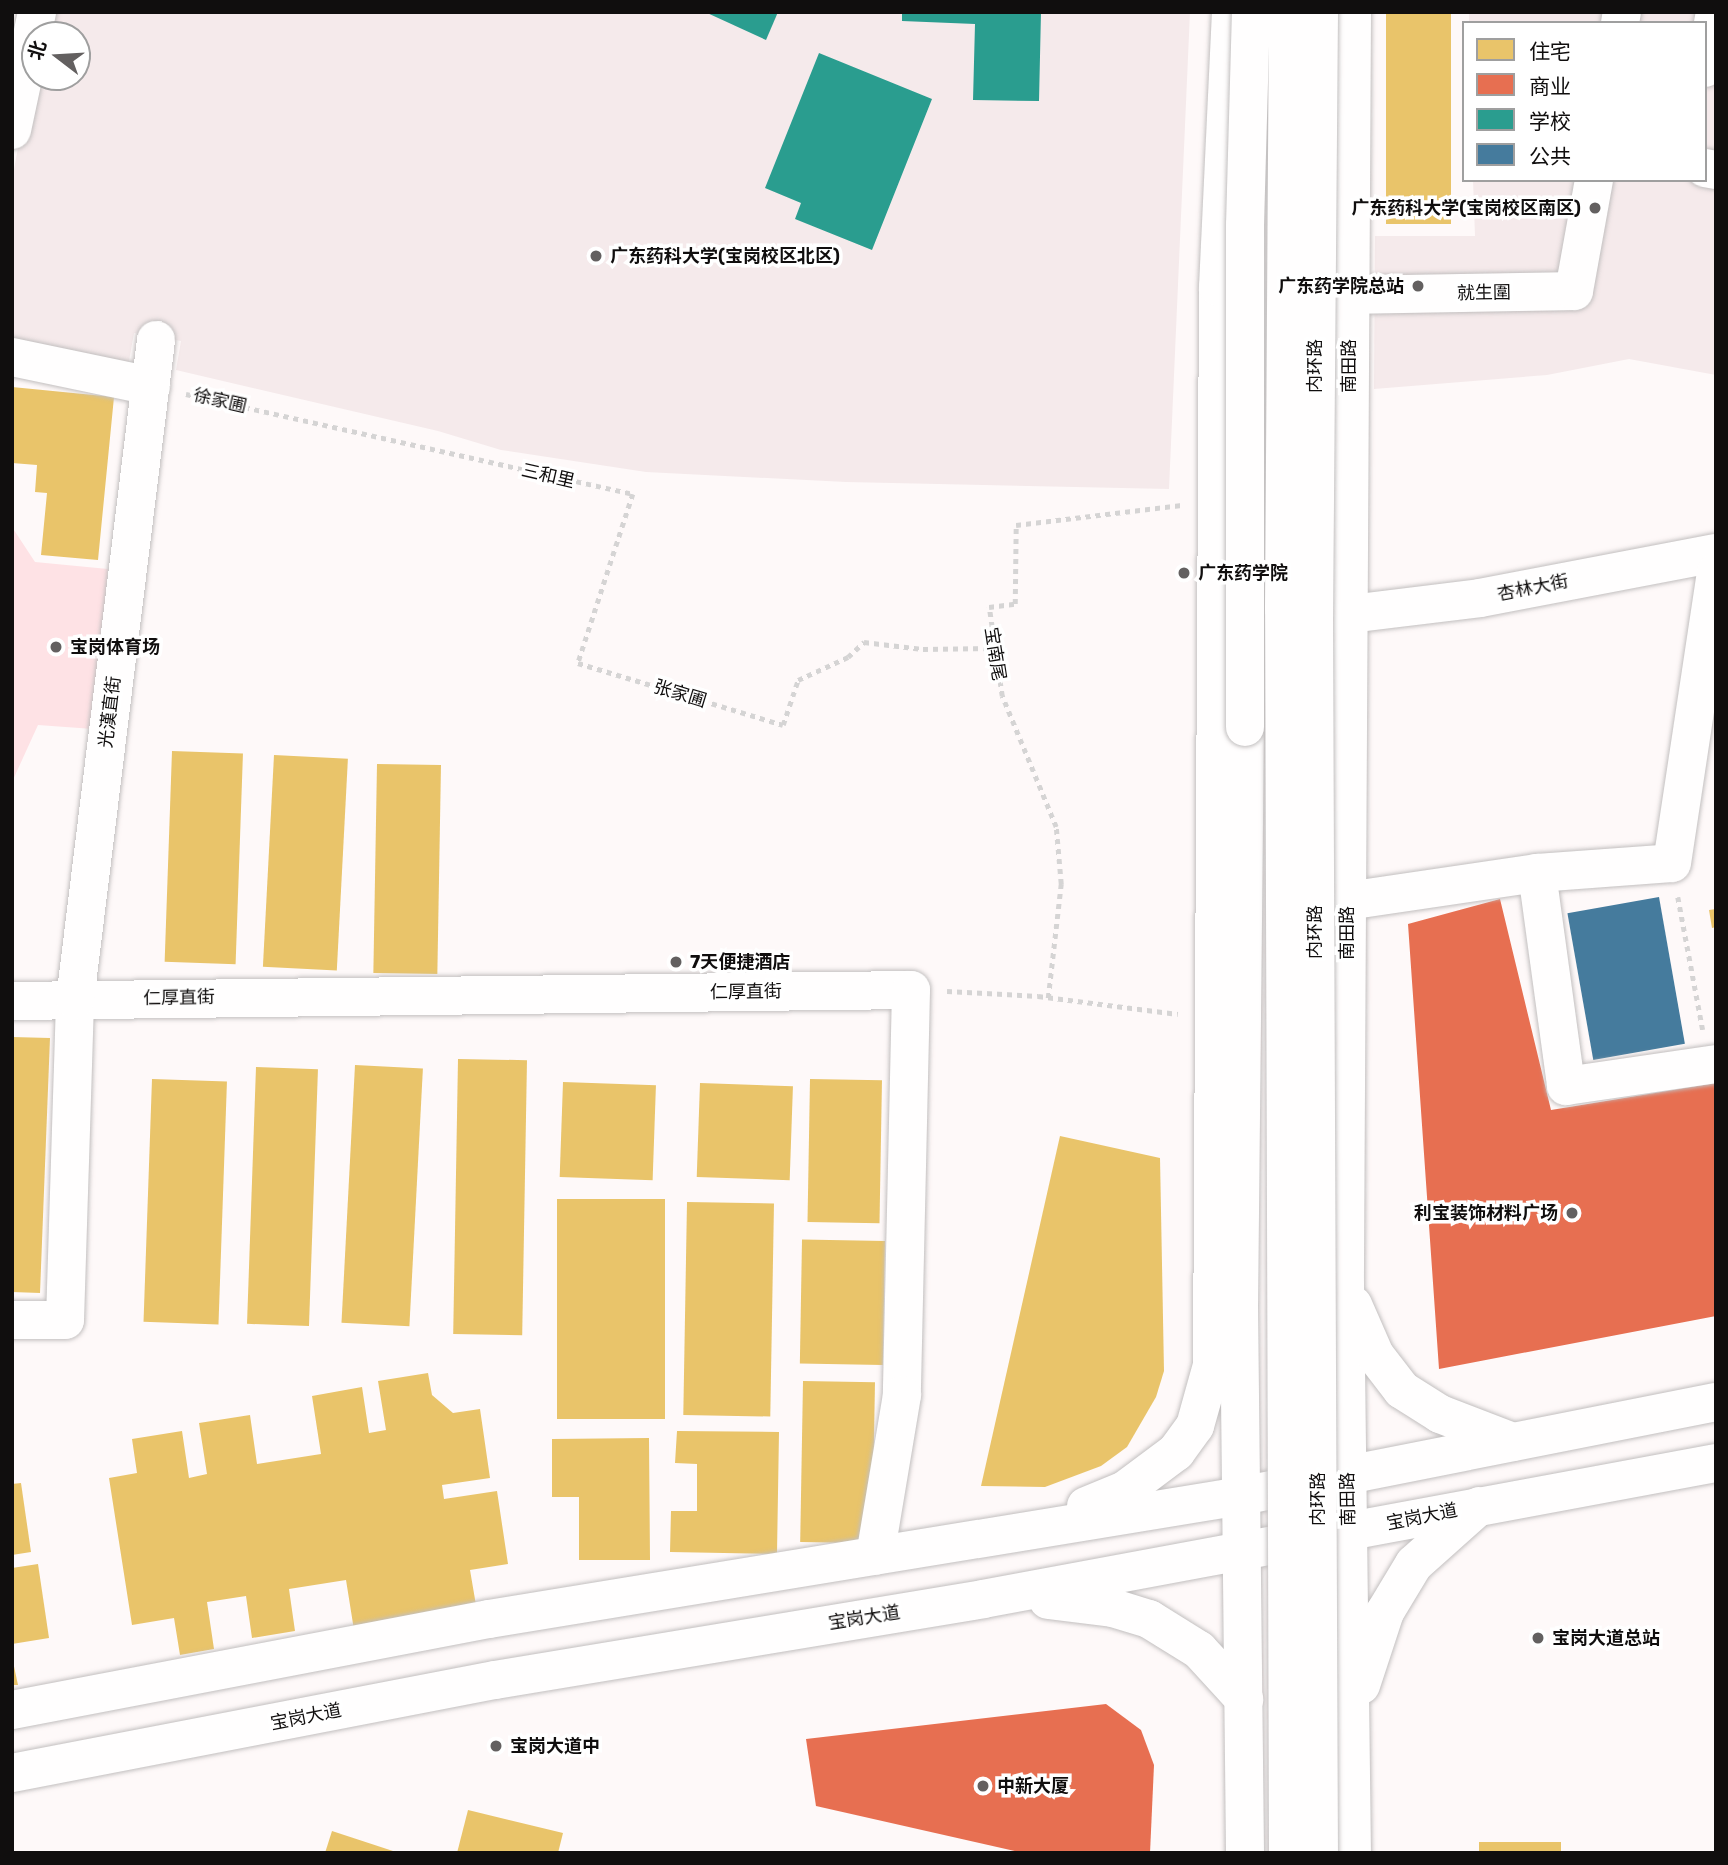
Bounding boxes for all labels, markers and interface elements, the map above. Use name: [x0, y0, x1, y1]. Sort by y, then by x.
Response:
north arrow: [21, 21, 91, 91]
legend: [1462, 21, 1707, 182]
text: 北: [24, 38, 51, 63]
text: 住宅: [1529, 39, 1571, 64]
text: 商业: [1529, 74, 1571, 99]
text: 学校: [1529, 109, 1571, 134]
text: 公共: [1529, 144, 1571, 169]
place label: 广东药科大学(宝岗校区南区): [1351, 197, 1581, 219]
marker: 广东药科大学(宝岗校区南区): [1587, 200, 1603, 216]
place label: 广东药科大学(宝岗校区北区): [610, 245, 840, 267]
marker: 广东药科大学(宝岗校区北区): [588, 248, 604, 264]
place label: 广东药学院总站: [1278, 275, 1404, 297]
marker: 广东药学院总站: [1410, 278, 1426, 294]
street label: 就生圍: [1457, 282, 1511, 304]
street label: 内环路: [1304, 339, 1326, 393]
street label: 南田路: [1338, 339, 1360, 393]
street label: 徐家圃: [191, 384, 249, 418]
street label: 三和里: [519, 459, 577, 493]
place label: 广东药学院: [1198, 562, 1288, 584]
marker: 广东药学院: [1176, 565, 1192, 581]
street label: 杏林大街: [1496, 571, 1570, 605]
street label: 宝南尾: [980, 626, 1010, 682]
place label: 宝岗体育场: [70, 636, 160, 658]
marker: 宝岗体育场: [48, 639, 64, 655]
street label: 光漢直街: [95, 675, 125, 749]
street label: 张家圃: [651, 676, 709, 712]
street label: 内环路: [1304, 905, 1326, 959]
street label: 南田路: [1336, 906, 1358, 960]
place label: 7天便捷酒店: [690, 951, 790, 973]
marker: 7天便捷酒店: [668, 954, 684, 970]
street label: 仁厚直街: [710, 981, 782, 1003]
street label: 仁厚直街: [143, 987, 215, 1009]
place label: 利宝装饰材料广场: [1414, 1202, 1558, 1224]
marker: 利宝装饰材料广场: [1564, 1205, 1580, 1221]
street label: 内环路: [1307, 1472, 1329, 1526]
street label: 南田路: [1337, 1472, 1359, 1526]
street label: 宝岗大道: [1385, 1500, 1459, 1534]
street label: 宝岗大道: [827, 1602, 901, 1634]
place label: 宝岗大道总站: [1552, 1627, 1660, 1649]
marker: 宝岗大道总站: [1530, 1630, 1546, 1646]
street label: 宝岗大道: [269, 1700, 343, 1734]
place label: 宝岗大道中: [510, 1735, 600, 1757]
marker: 宝岗大道中: [488, 1738, 504, 1754]
place label: 中新大厦: [997, 1775, 1069, 1797]
marker: 中新大厦: [975, 1778, 991, 1794]

